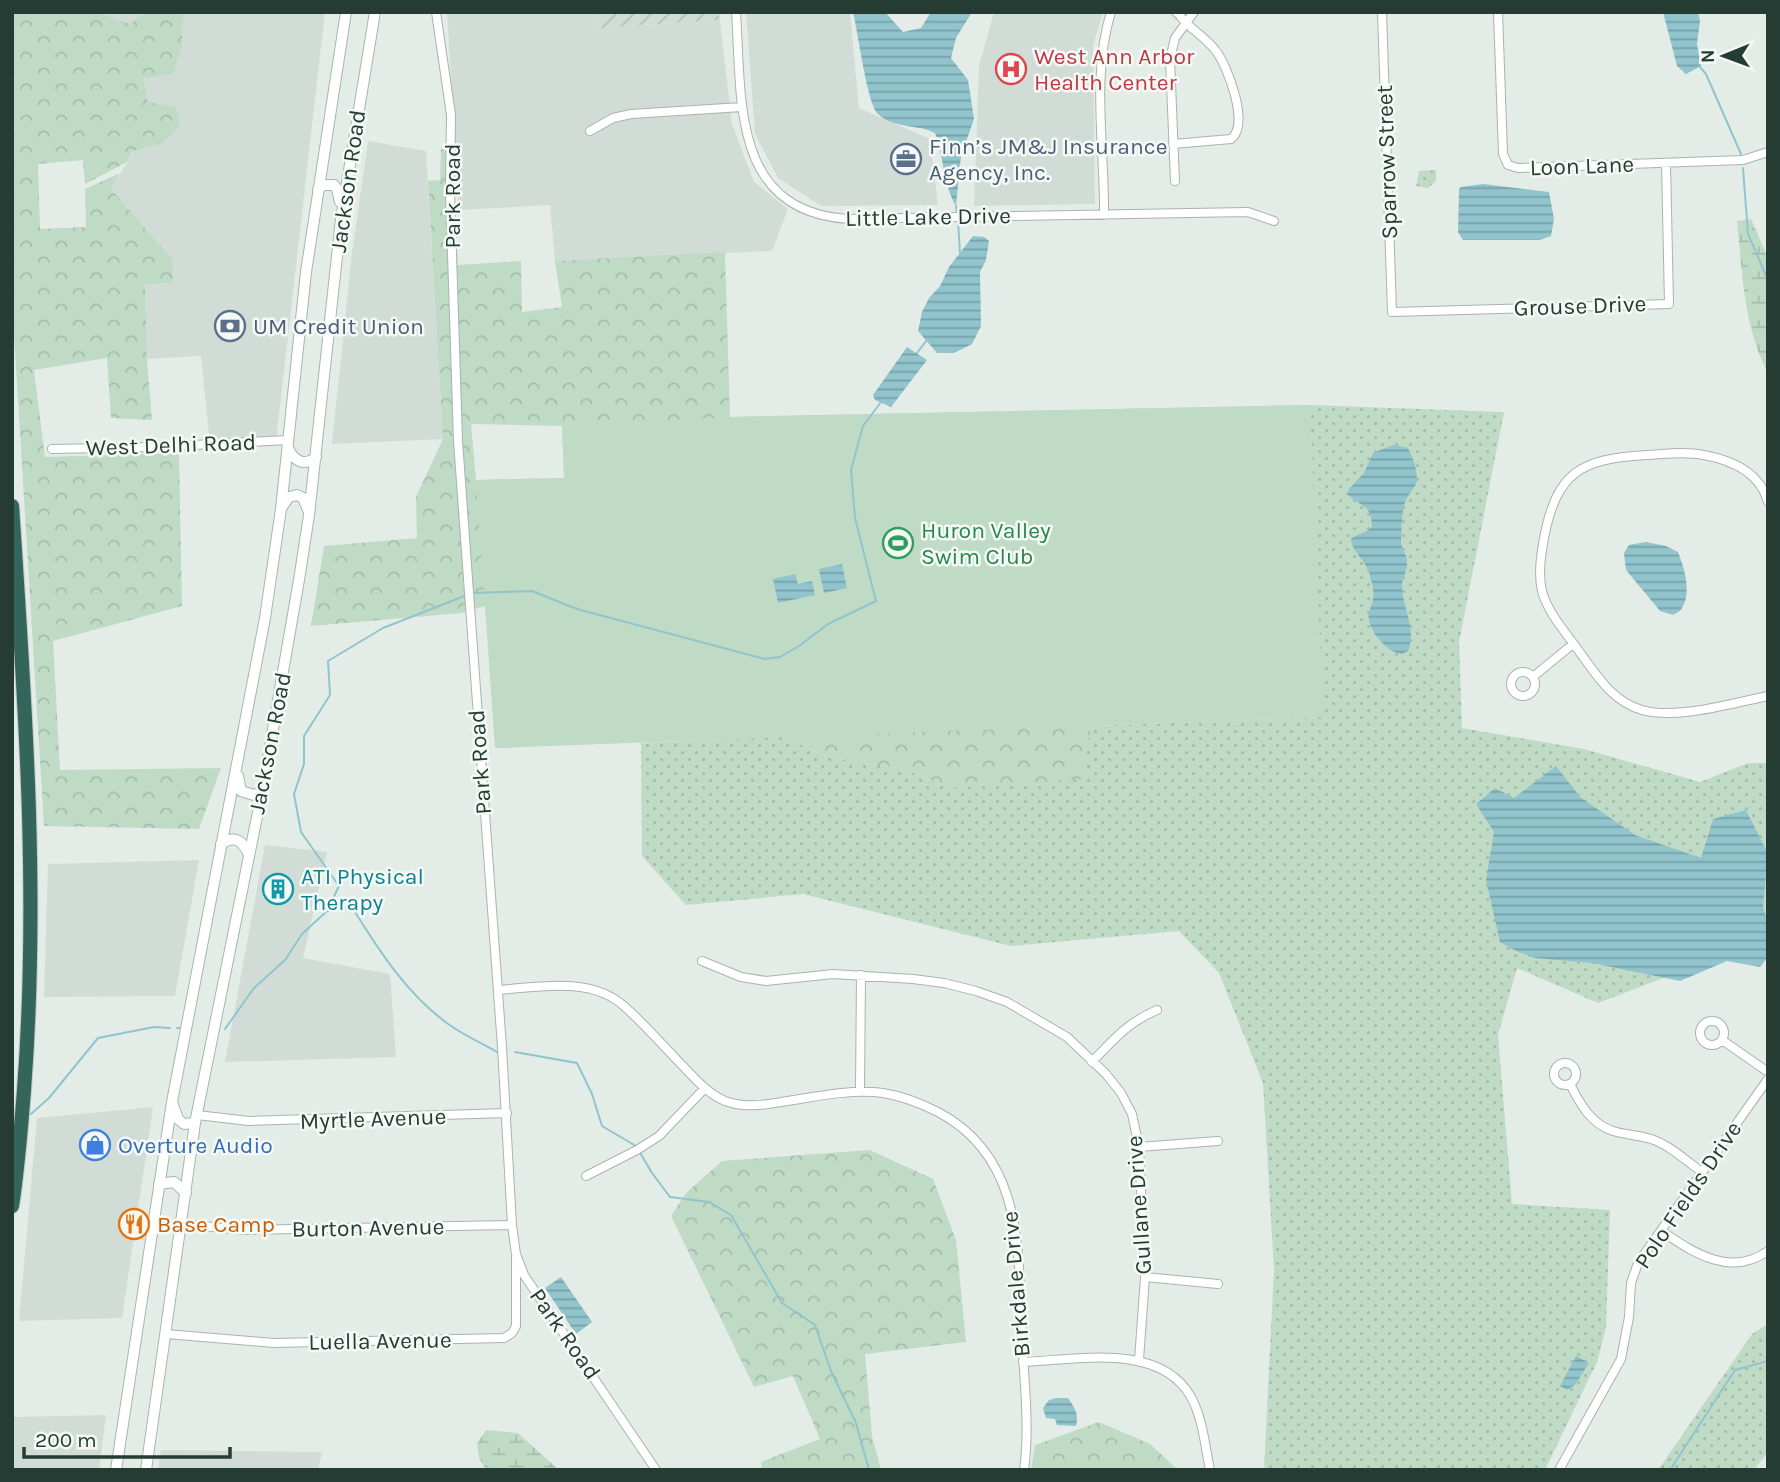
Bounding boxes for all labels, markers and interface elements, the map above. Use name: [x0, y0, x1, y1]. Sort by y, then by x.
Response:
north arrow: [1689, 21, 1759, 91]
place label: West Ann Arbor Health Center: [1034, 43, 1195, 96]
text: N: [1697, 49, 1719, 63]
hospital icon: West Ann Arbor Health Center: [994, 52, 1028, 86]
street label: Sparrow Street: [1371, 84, 1403, 240]
street label: Jackson Road: [325, 108, 371, 254]
place label: Finn’s JM&J Insurance Agency, Inc.: [929, 133, 1168, 186]
office icon: Finn’s JM&J Insurance Agency, Inc.: [889, 142, 923, 176]
street label: Park Road: [439, 143, 466, 249]
street label: Loon Lane: [1529, 151, 1635, 181]
street label: Little Lake Drive: [845, 202, 1011, 232]
street label: Grouse Drive: [1513, 290, 1647, 322]
bank icon: UM Credit Union: [213, 309, 247, 343]
place label: UM Credit Union: [253, 313, 424, 340]
street label: West Delhi Road: [85, 429, 257, 461]
place label: Huron Valley Swim Club: [921, 517, 1051, 570]
sports icon: Huron Valley Swim Club: [881, 526, 915, 560]
street label: Jackson Road: [243, 670, 297, 816]
street label: Park Road: [463, 709, 497, 815]
place label: ATI Physical Therapy: [301, 863, 424, 916]
building icon: ATI Physical Therapy: [261, 872, 295, 906]
street label: Myrtle Avenue: [299, 1103, 447, 1135]
street label: Polo Fields Drive: [1629, 1116, 1747, 1274]
shop icon: Overture Audio: [78, 1128, 112, 1162]
place label: Overture Audio: [118, 1132, 273, 1159]
street label: Gullane Drive: [1121, 1135, 1157, 1275]
restaurant icon: Base Camp: [117, 1207, 151, 1241]
street label: Birkdale Drive: [996, 1210, 1036, 1358]
place label: Base Camp: [157, 1211, 275, 1238]
street label: Burton Avenue: [291, 1213, 445, 1243]
street label: Park Road: [524, 1283, 606, 1385]
street label: Luella Avenue: [308, 1326, 452, 1356]
scale bar: [24, 1416, 231, 1460]
text: 200 m: [35, 1428, 97, 1452]

